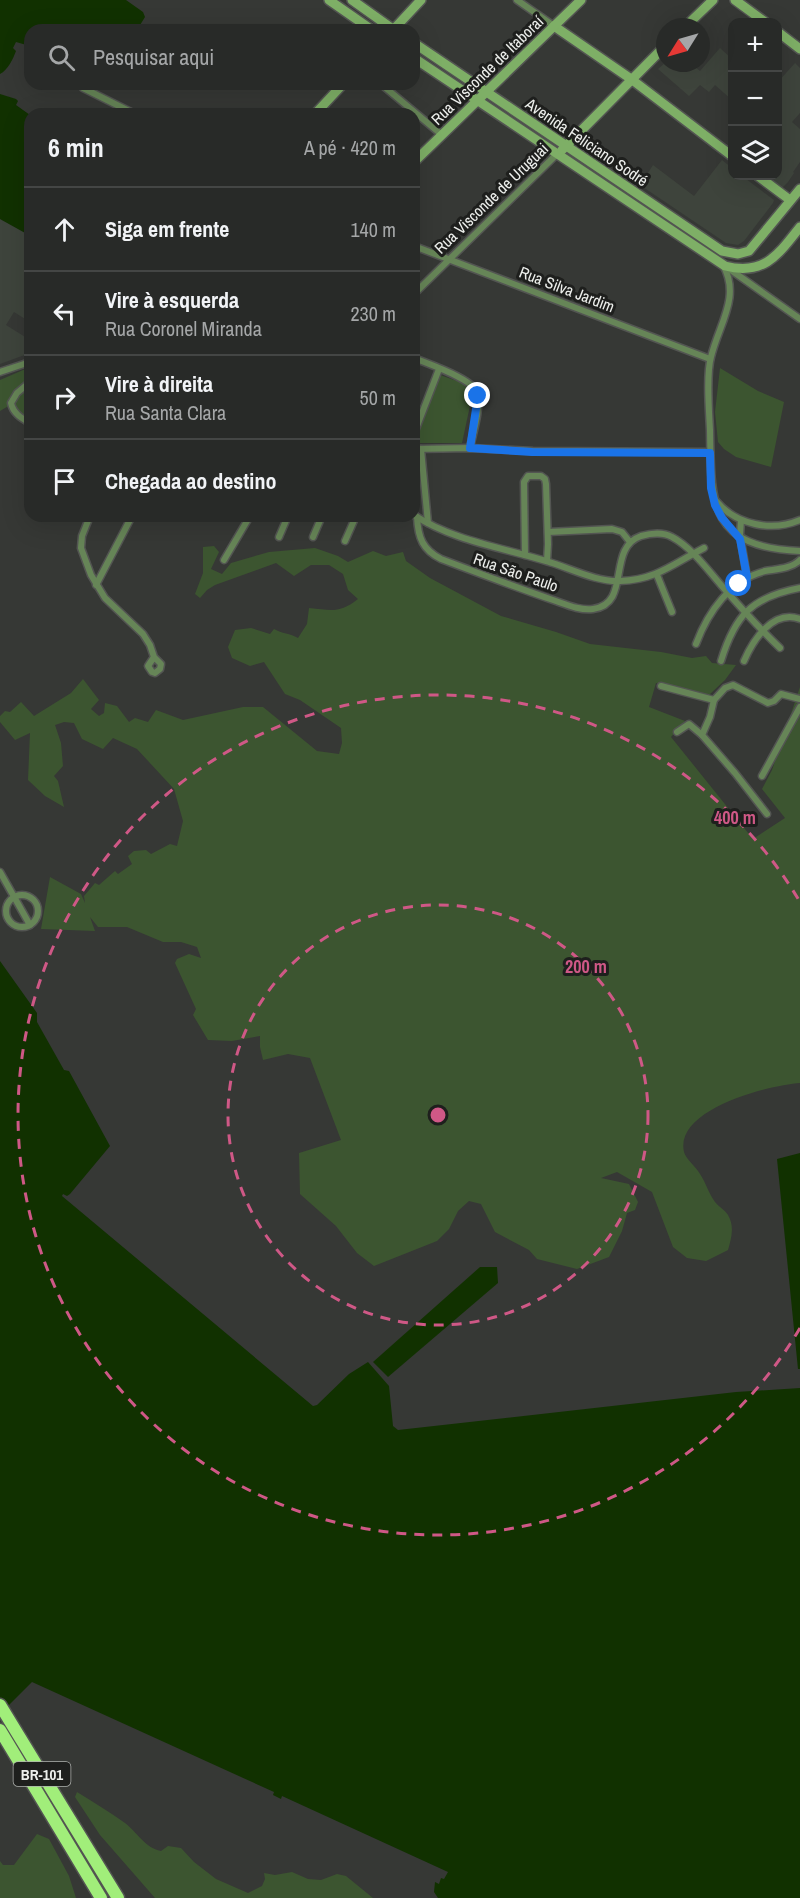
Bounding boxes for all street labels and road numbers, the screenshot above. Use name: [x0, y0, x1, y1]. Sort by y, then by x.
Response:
street label: Rua Visconde de Itaboraí: [426, 10, 548, 130]
street label: Avenida Feliciano Sodré: [521, 92, 653, 191]
street label: Rua Visconde de Uruguai: [429, 138, 553, 258]
street label: Rua Silva Jardim: [516, 261, 618, 317]
street label: Rua São Paulo: [471, 547, 561, 597]
road number: BR-101: [14, 1762, 70, 1786]

